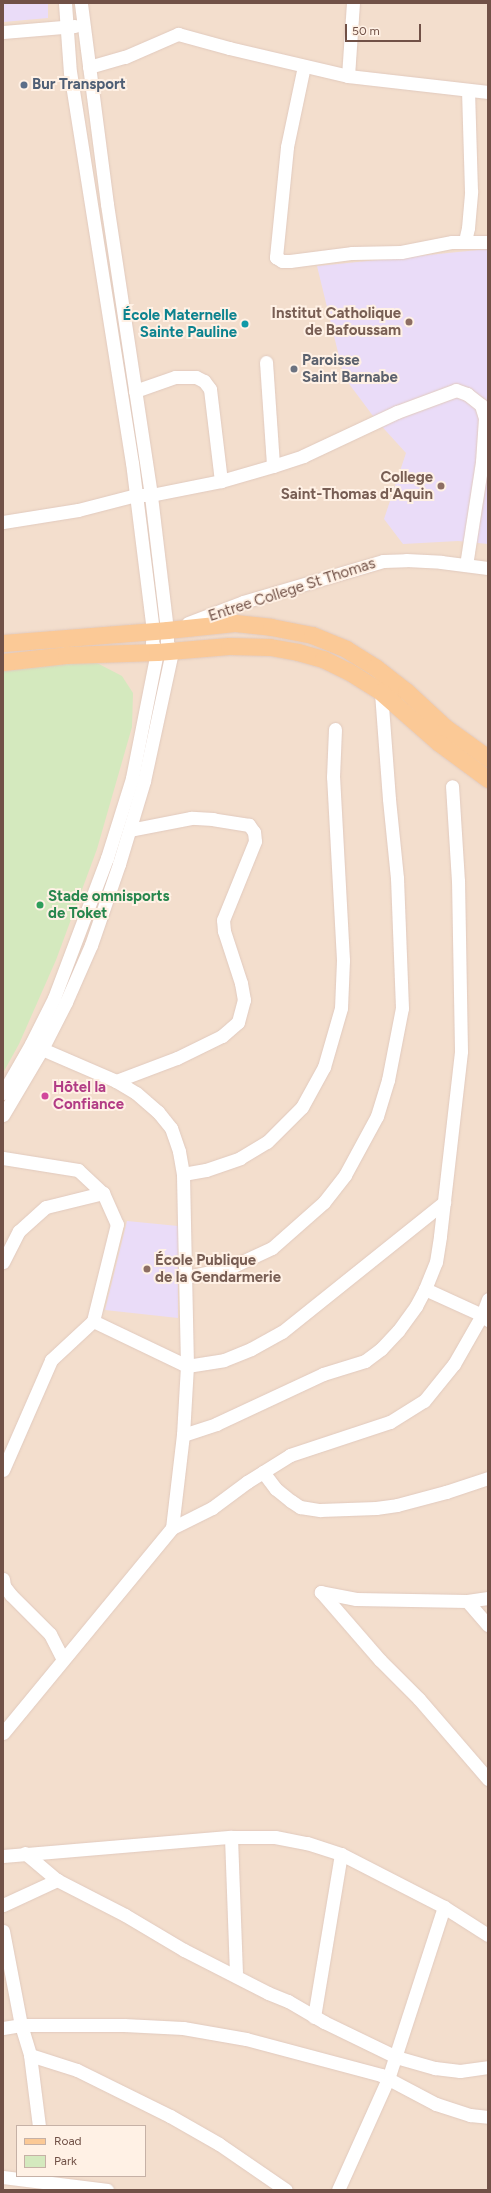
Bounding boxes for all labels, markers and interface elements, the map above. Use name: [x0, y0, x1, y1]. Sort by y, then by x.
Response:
scale bar: [347, 16, 423, 42]
text: 50 m: [352, 24, 380, 38]
place label: Bur Transport: [32, 76, 126, 94]
marker: Bur Transport: [19, 80, 29, 90]
place label: Institut Catholique de Bafoussam: [272, 304, 401, 339]
place label: École Maternelle Sainte Pauline: [122, 306, 237, 341]
marker: Institut Catholique de Bafoussam: [404, 317, 414, 327]
marker: École Maternelle Sainte Pauline: [240, 319, 250, 329]
place label: Paroisse Saint Barnabe: [302, 351, 398, 386]
marker: Paroisse Saint Barnabe: [289, 364, 299, 374]
place label: College Saint-Thomas d'Aquin: [281, 468, 433, 503]
marker: College Saint-Thomas d'Aquin: [436, 481, 446, 491]
street label: Entree College St Thomas: [206, 554, 378, 626]
place label: Stade omnisports de Toket: [48, 887, 169, 922]
marker: Stade omnisports de Toket: [35, 900, 45, 910]
place label: Hôtel la Confiance: [53, 1078, 124, 1113]
marker: Hôtel la Confiance: [40, 1091, 50, 1101]
place label: École Publique de la Gendarmerie: [155, 1251, 281, 1286]
marker: École Publique de la Gendarmerie: [142, 1264, 152, 1274]
legend: [16, 2125, 146, 2177]
text: Road: [54, 2134, 82, 2148]
text: Park: [54, 2154, 77, 2168]

